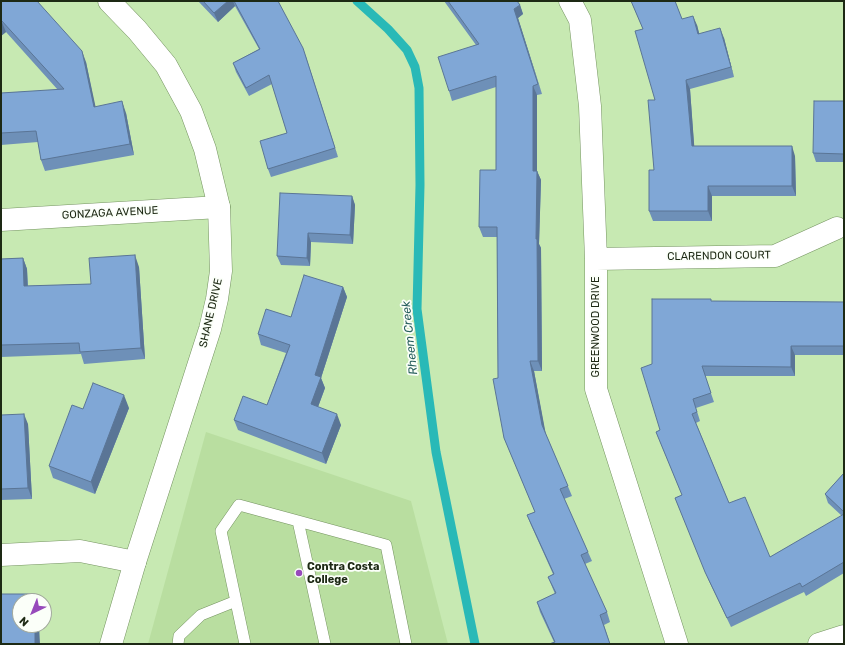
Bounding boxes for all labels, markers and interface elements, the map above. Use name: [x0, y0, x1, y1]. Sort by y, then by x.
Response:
street label: GONZAGA AVENUE: [61, 204, 159, 222]
street label: CLARENDON COURT: [667, 248, 771, 264]
street label: GREENWOOD DRIVE: [589, 276, 603, 378]
street label: SHANE DRIVE: [197, 277, 225, 349]
water label: Rheem Creek: [399, 300, 421, 376]
place label: Contra Costa College: [307, 560, 379, 586]
marker: Contra Costa College: [294, 568, 304, 578]
north arrow: [12, 593, 52, 633]
text: N: [17, 614, 31, 629]

